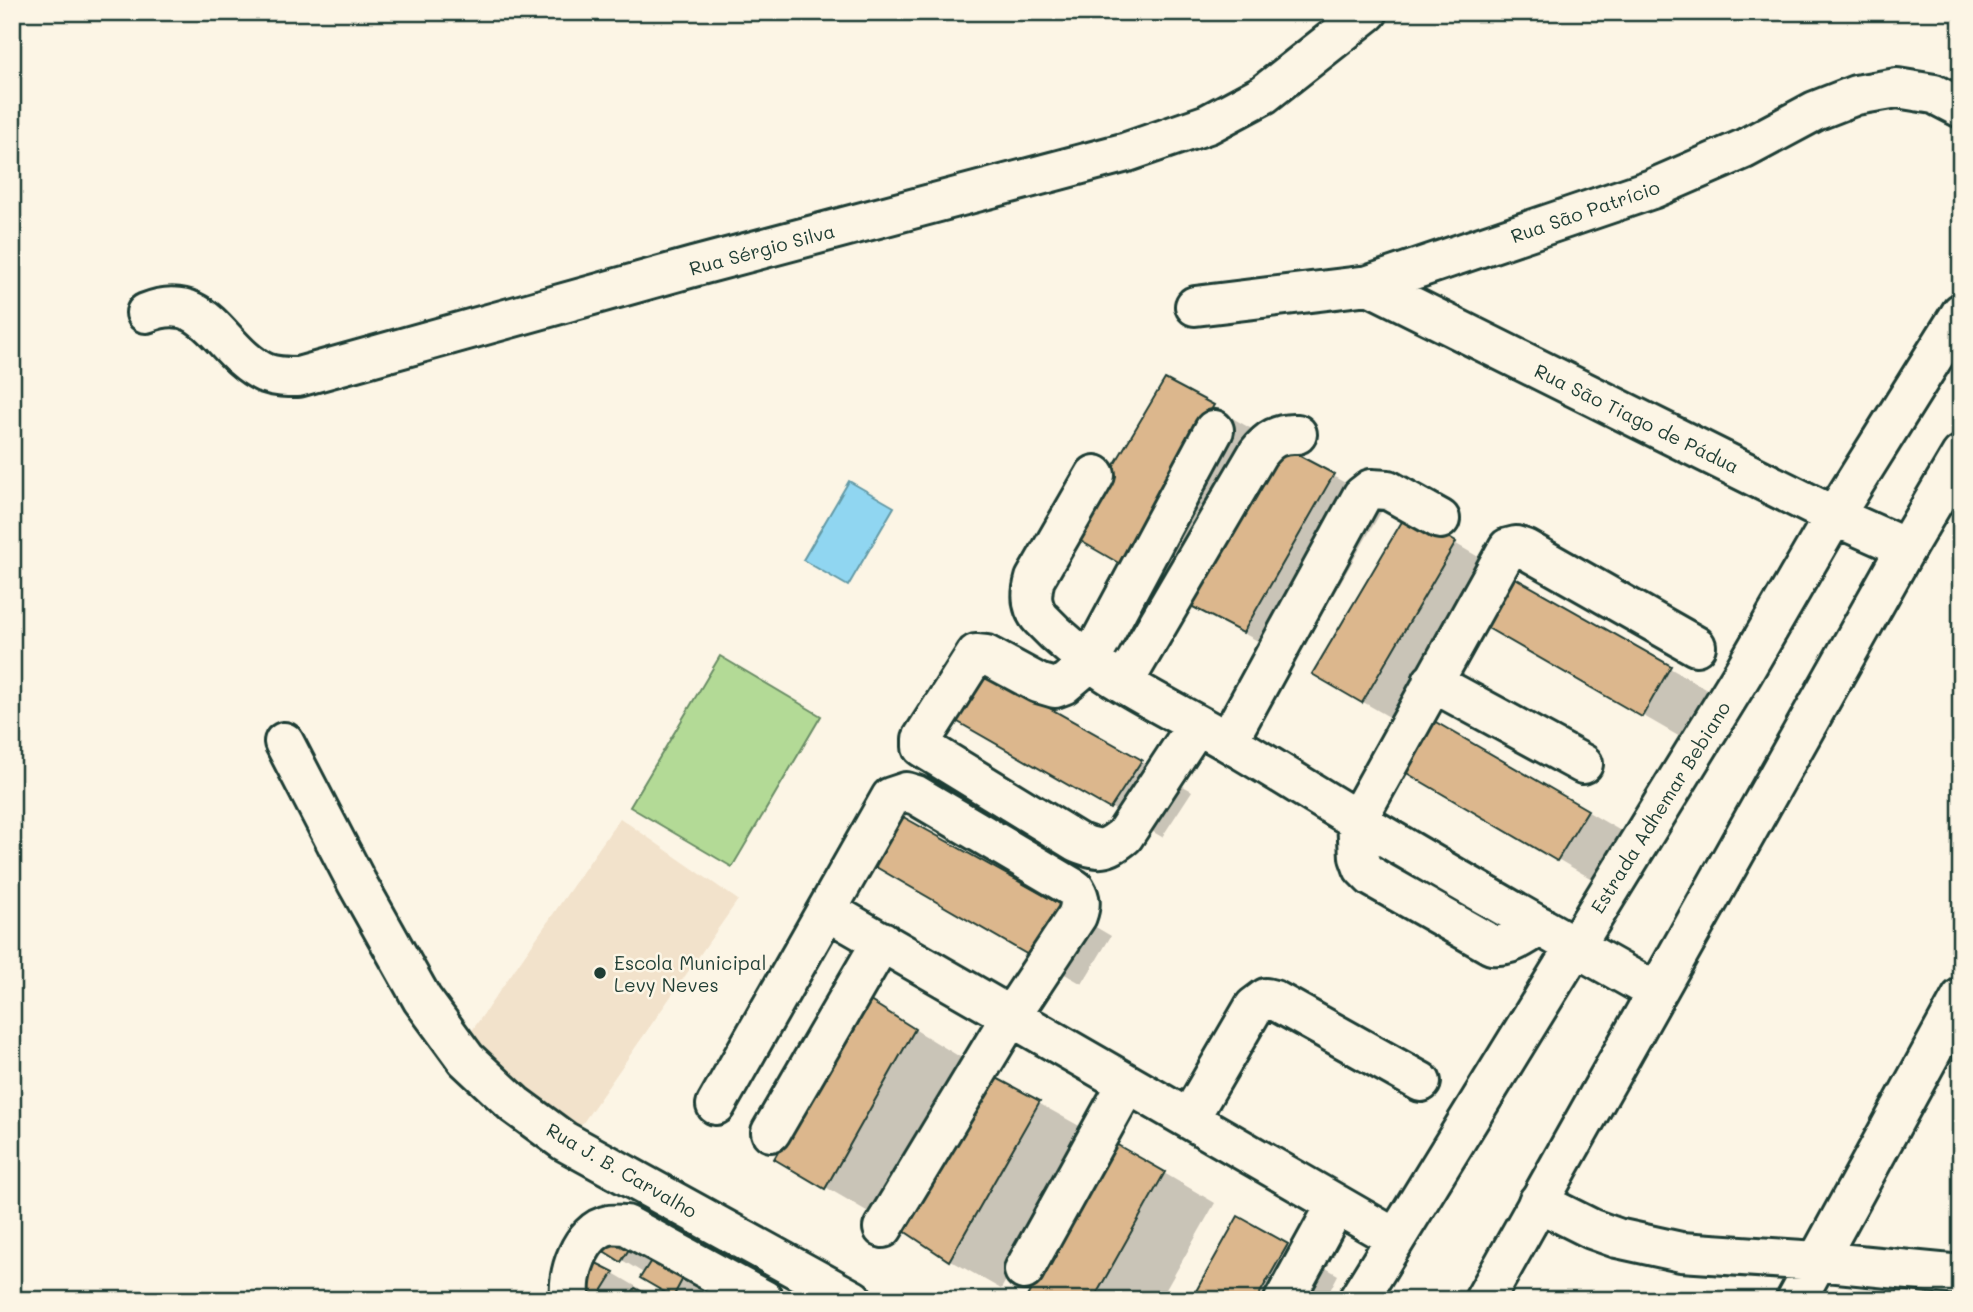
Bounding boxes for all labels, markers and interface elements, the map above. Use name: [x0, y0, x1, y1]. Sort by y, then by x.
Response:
street label: Rua São Patrício: [1507, 174, 1663, 248]
street label: Rua Sérgio Silva: [686, 218, 838, 280]
street label: Rua São Tiago de Pádua: [1531, 358, 1743, 478]
street label: Estrada Adhemar Bebiano: [1584, 696, 1736, 918]
place label: Escola Municipal Levy Neves: [614, 950, 766, 997]
marker: Escola Municipal Levy Neves: [592, 965, 608, 981]
street label: Rua J. B. Carvalho: [542, 1117, 702, 1223]

